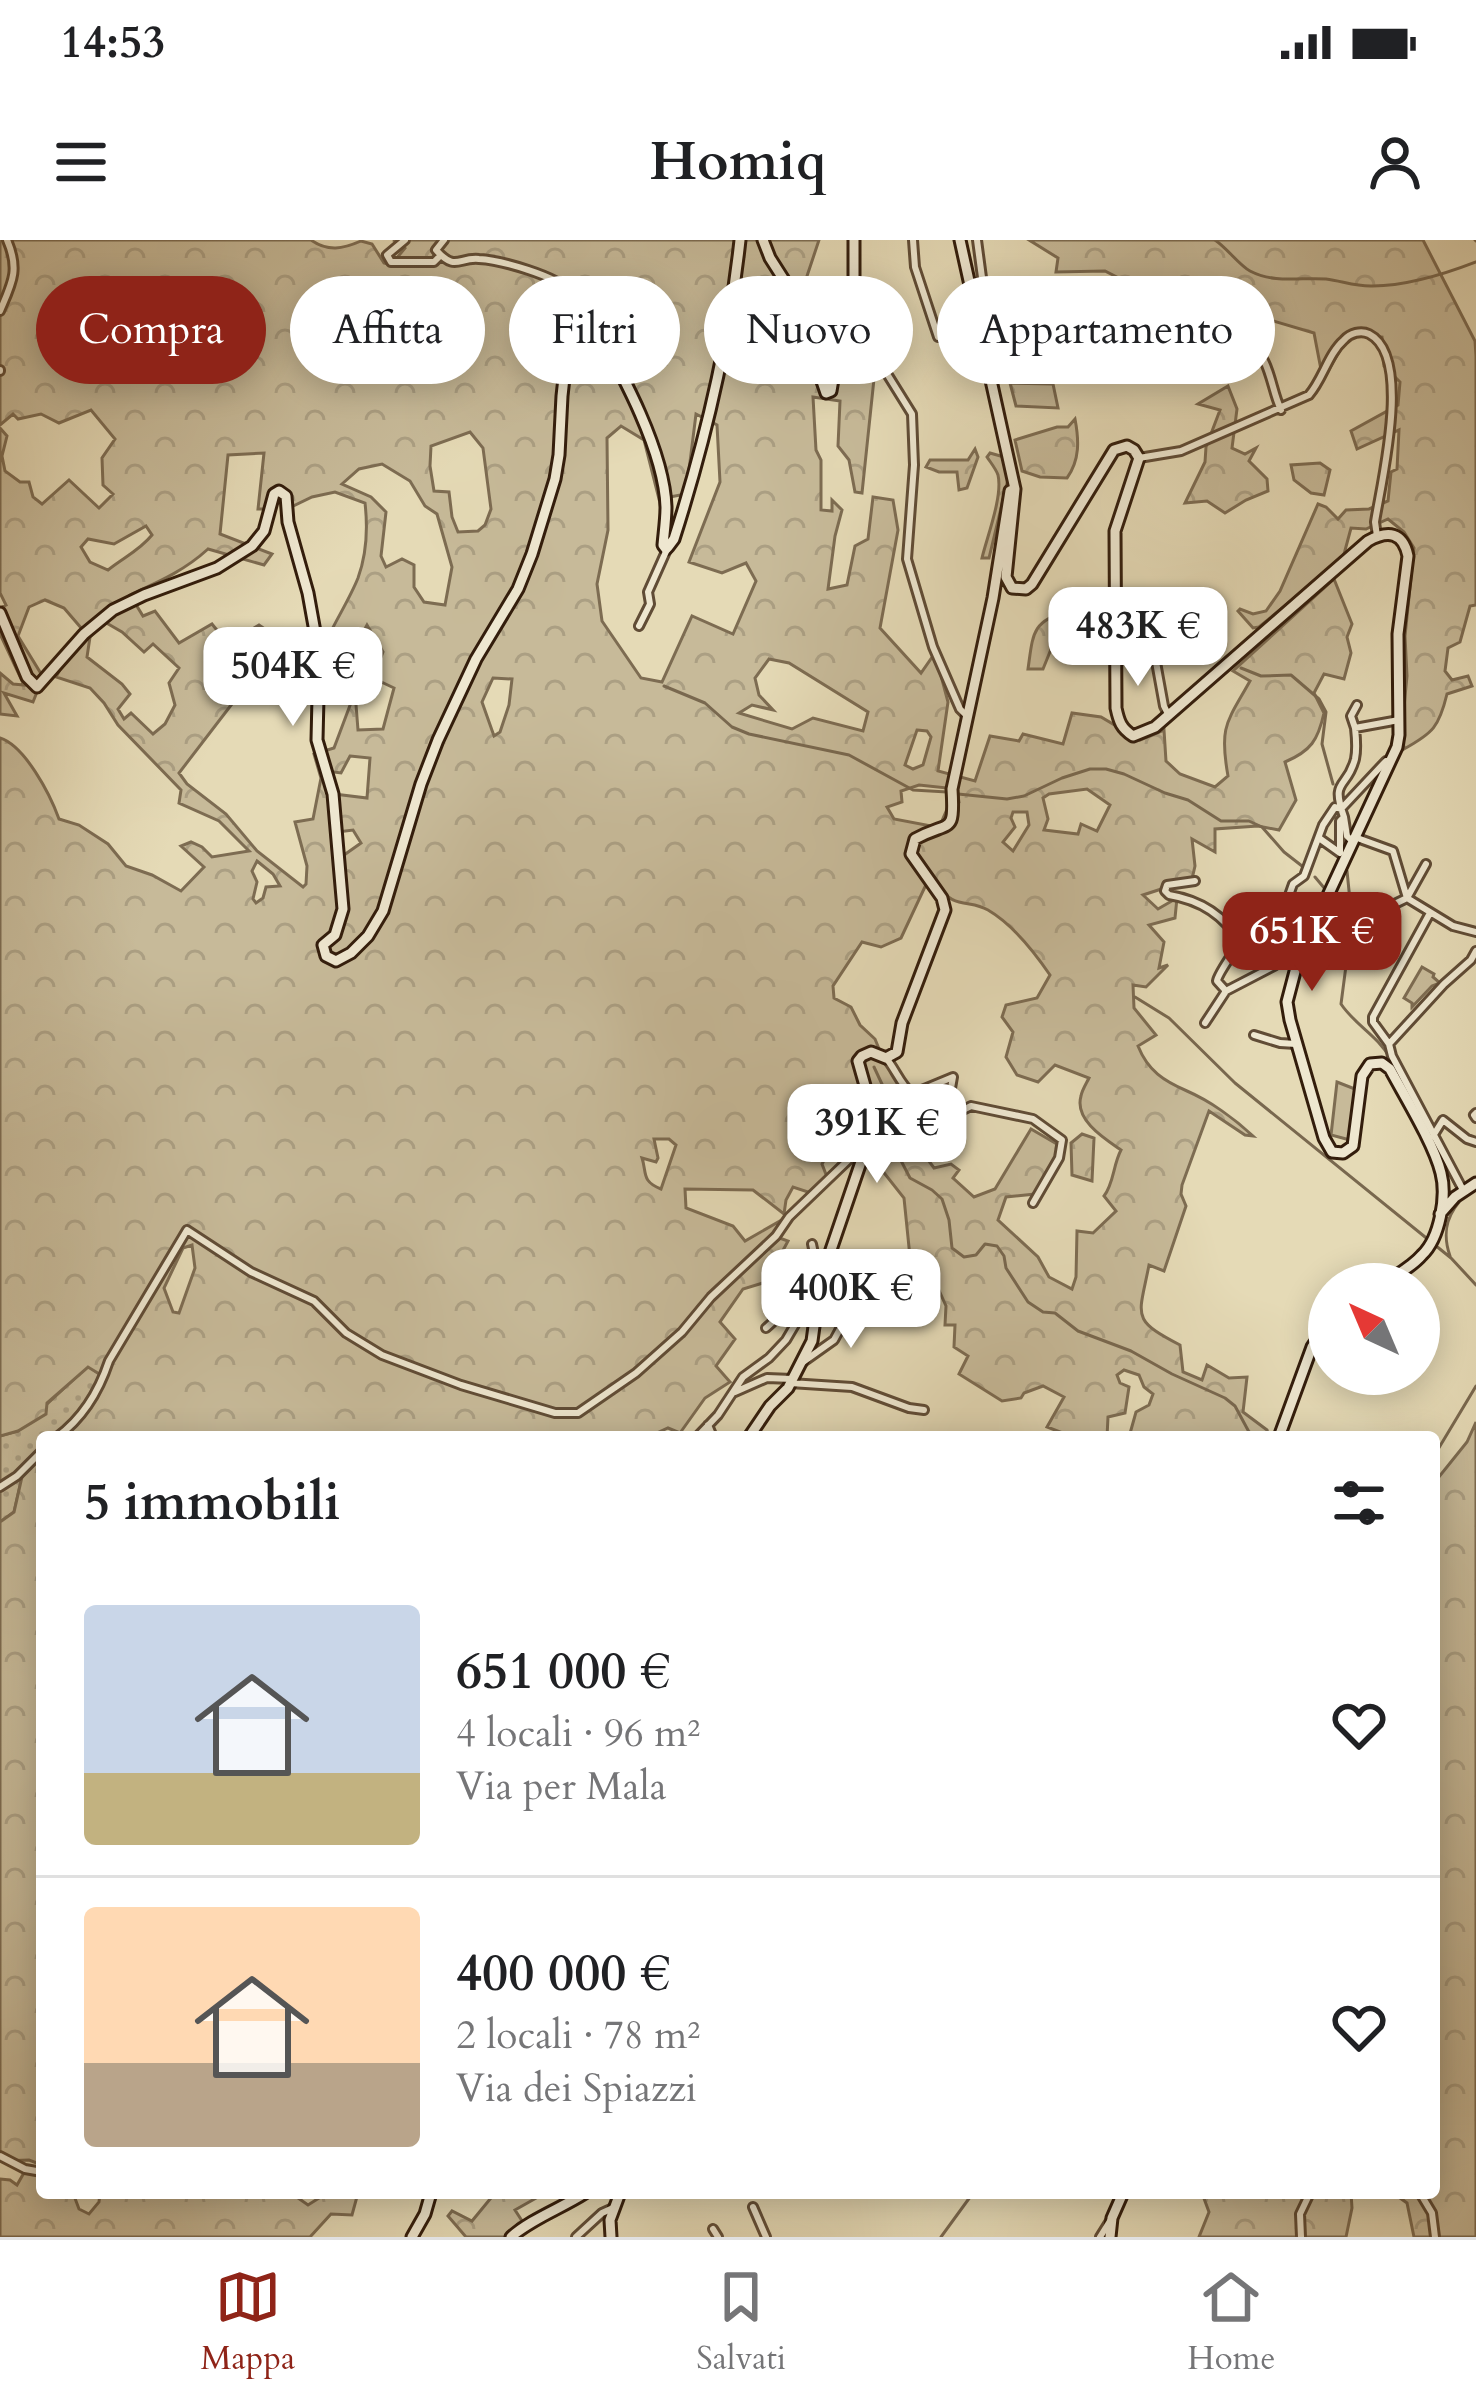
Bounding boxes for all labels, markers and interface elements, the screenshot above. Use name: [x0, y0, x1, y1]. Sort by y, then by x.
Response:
text: 14:53: [60, 12, 165, 73]
text: Homiq: [650, 126, 826, 199]
icon: menu: [48, 129, 114, 195]
icon: person: [1362, 129, 1428, 195]
chip: Compra: [36, 276, 266, 384]
chip: Affitta: [290, 276, 485, 384]
chip: Filtri: [509, 276, 680, 384]
chip: Nuovo: [704, 276, 913, 384]
chip: Appartamento: [937, 276, 1275, 384]
pin: 483K €: [1040, 587, 1236, 689]
text: 483K €: [1075, 599, 1201, 652]
pin: 504K €: [195, 627, 391, 729]
text: 504K €: [230, 639, 356, 692]
pin: 651K €: [1214, 892, 1410, 994]
text: 651K €: [1249, 904, 1375, 957]
pin: 391K €: [779, 1084, 975, 1186]
text: 391K €: [814, 1096, 940, 1149]
pin: 400K €: [753, 1249, 949, 1351]
text: 400K €: [788, 1261, 914, 1314]
north arrow: [1308, 1263, 1440, 1395]
map controls: [1308, 1263, 1440, 1395]
text: 5 immobili: [84, 1468, 340, 1538]
icon: filters: [1326, 1470, 1392, 1536]
text: 651 000 €: [456, 1637, 670, 1707]
icon: home: [180, 1653, 324, 1797]
icon: heart: [1326, 1692, 1392, 1758]
text: 4 locali · 96 m²: [456, 1707, 700, 1760]
text: Via per Mala: [456, 1760, 666, 1813]
text: 400 000 €: [456, 1939, 670, 2009]
icon: home: [180, 1955, 324, 2099]
icon: heart: [1326, 1994, 1392, 2060]
text: 2 locali · 78 m²: [456, 2009, 700, 2062]
text: Via dei Spiazzi: [456, 2062, 697, 2115]
tab: Mappa: [201, 2264, 295, 2381]
tab: Salvati: [696, 2264, 786, 2381]
tab: Home: [1187, 2264, 1275, 2381]

